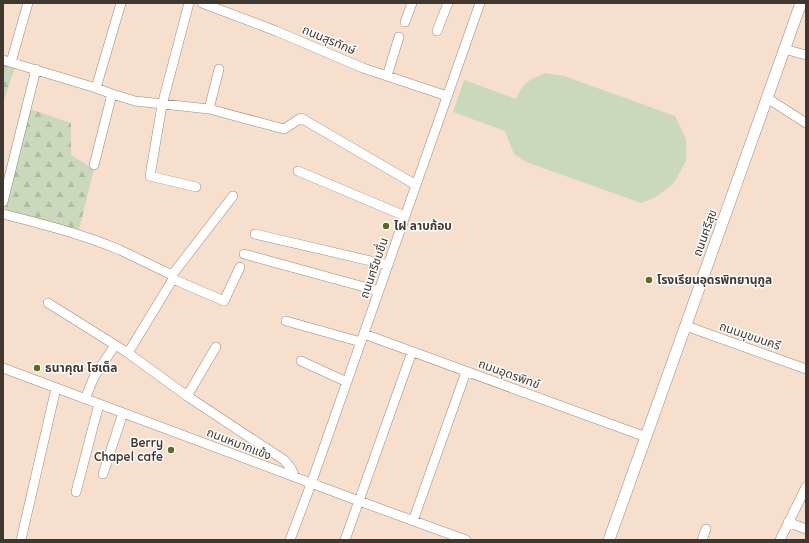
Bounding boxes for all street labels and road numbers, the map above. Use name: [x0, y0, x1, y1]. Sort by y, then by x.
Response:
street label: ถนนสุรทักษ์: [300, 22, 359, 58]
street label: ถนนศรีสุข: [689, 207, 720, 258]
street label: ถนนศรีชมชื่น: [355, 235, 391, 300]
street label: ถนนมุขมนครี: [718, 318, 783, 353]
street label: ถนนอุดรพิทข์: [476, 355, 542, 392]
street label: ถนนหมากแข้ง: [205, 424, 274, 463]

